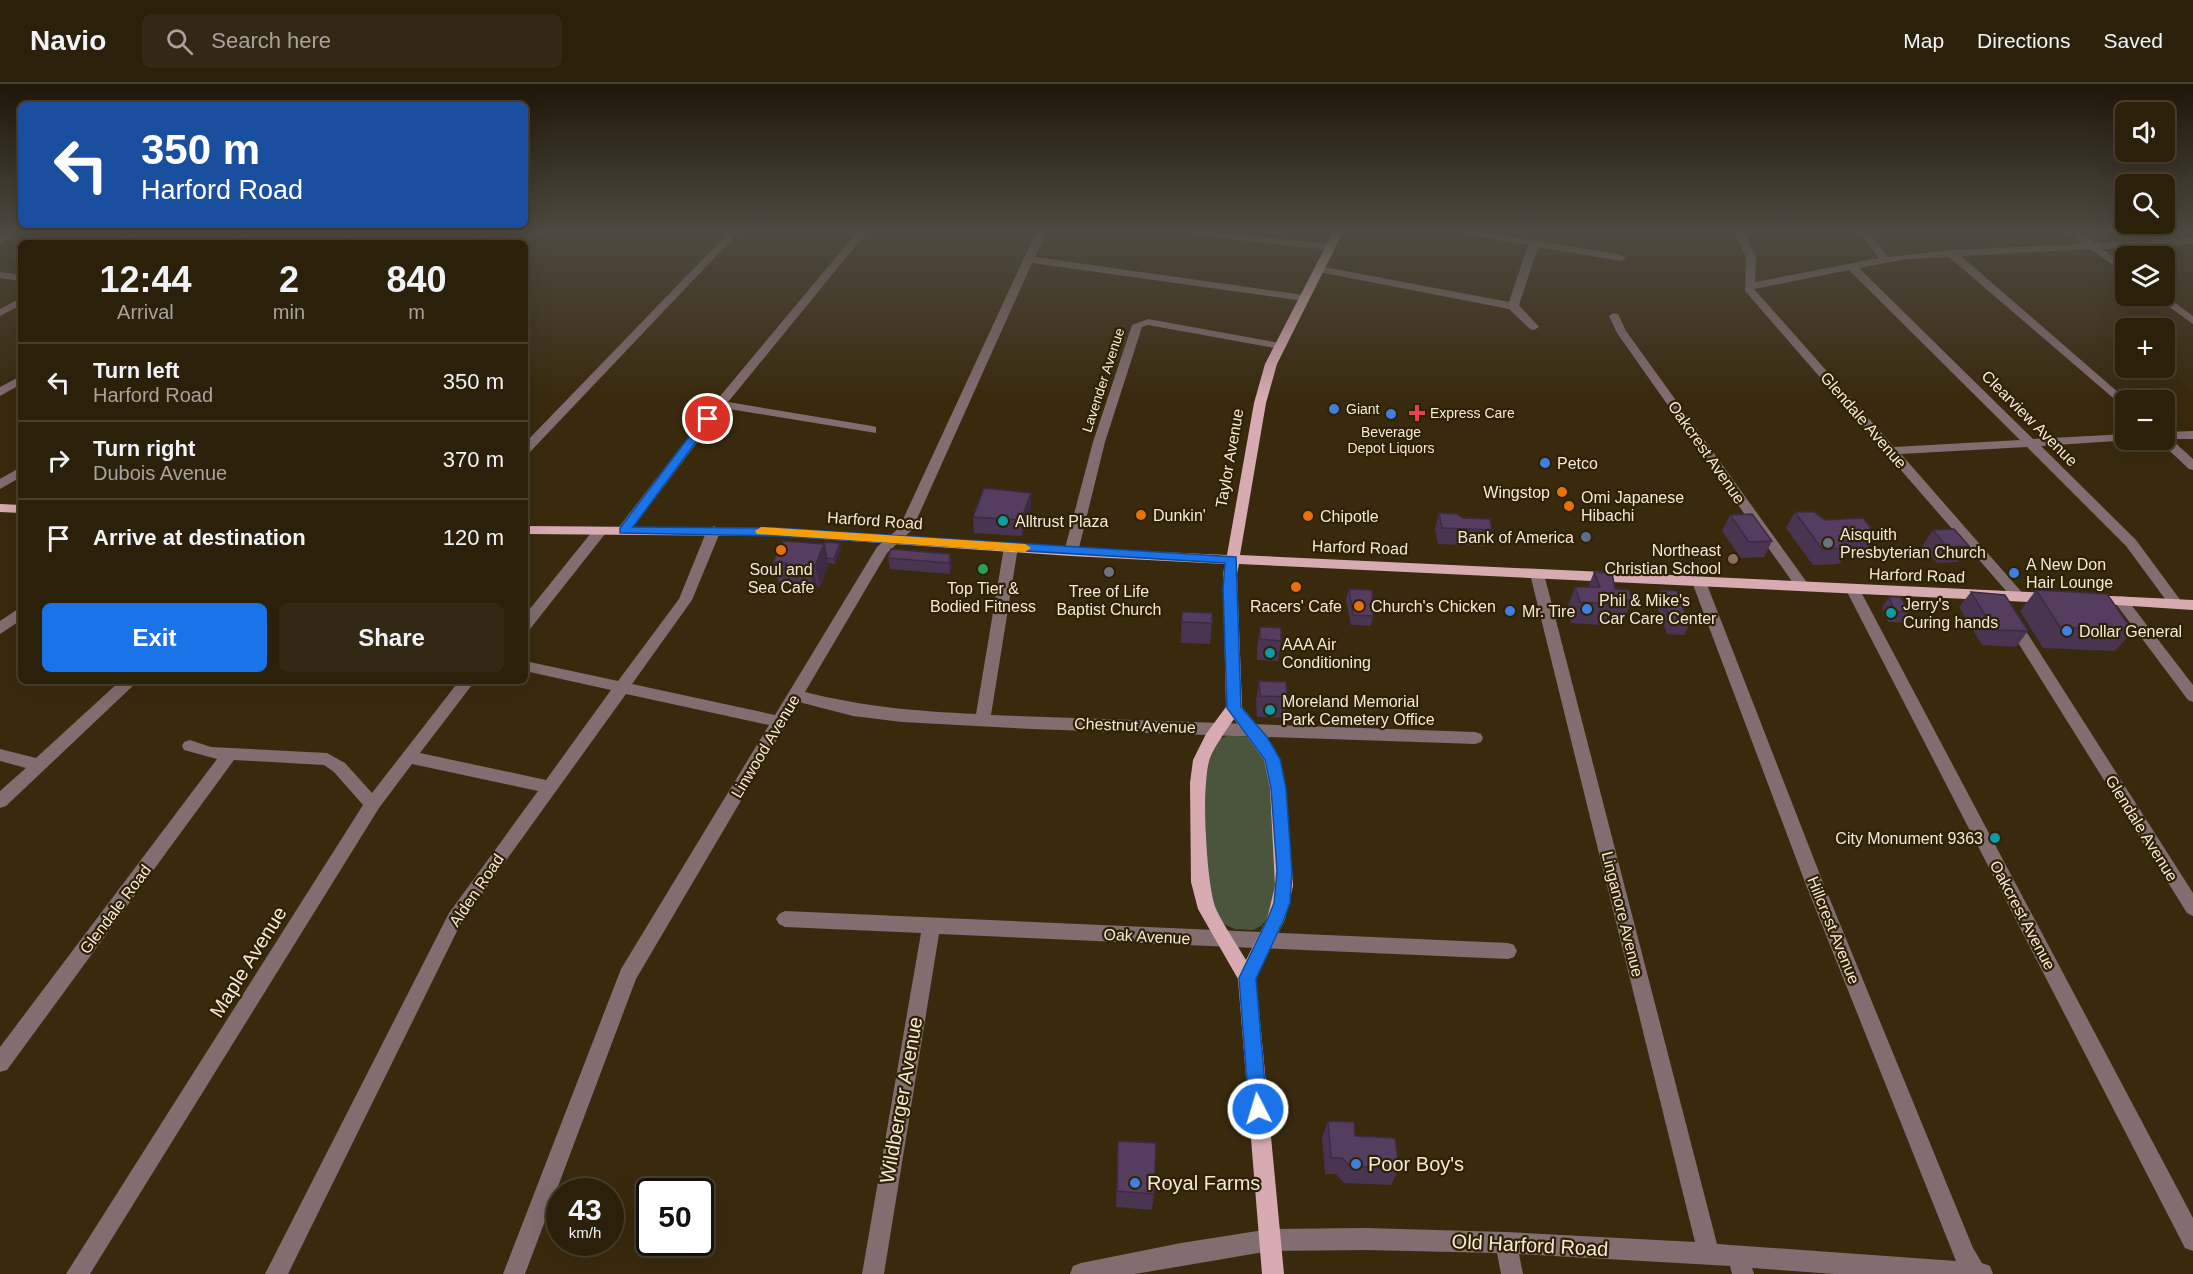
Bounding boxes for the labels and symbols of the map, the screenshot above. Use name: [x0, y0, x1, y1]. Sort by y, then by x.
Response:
street label: Lavender Avenue: [1079, 326, 1127, 434]
street label: Clearview Avenue: [1978, 367, 2081, 470]
street label: Glendale Avenue: [1817, 369, 1910, 472]
pin: [682, 393, 733, 444]
street label: Oakcrest Avenue: [1665, 398, 1748, 507]
place label: Giant: [1346, 401, 1380, 417]
marker: Giant: [1327, 402, 1341, 416]
marker: Express Care: [1408, 404, 1426, 422]
place label: Express Care: [1430, 405, 1515, 421]
street label: Taylor Avenue: [1212, 407, 1247, 509]
marker: Beverage Depot Liquors: [1384, 407, 1398, 421]
place label: Beverage Depot Liquors: [1347, 424, 1435, 456]
place label: Petco: [1557, 455, 1598, 472]
marker: Petco: [1538, 456, 1552, 470]
place label: Wingstop: [1483, 484, 1550, 501]
marker: Wingstop: [1555, 485, 1569, 499]
place label: Omi Japanese Hibachi: [1581, 489, 1684, 524]
marker: Omi Japanese Hibachi: [1562, 499, 1576, 513]
place label: Dunkin': [1153, 507, 1206, 524]
marker: Dunkin': [1134, 508, 1148, 522]
place label: Chipotle: [1320, 508, 1379, 525]
street label: Harford Road: [826, 509, 923, 532]
marker: Chipotle: [1301, 509, 1315, 523]
place label: Alltrust Plaza: [1015, 513, 1108, 530]
marker: Alltrust Plaza: [996, 514, 1010, 528]
place label: Aisquith Presbyterian Church: [1840, 526, 1986, 561]
place label: Bank of America: [1458, 529, 1574, 546]
marker: Bank of America: [1579, 530, 1593, 544]
marker: Aisquith Presbyterian Church: [1821, 536, 1835, 550]
street label: Harford Road: [1312, 537, 1408, 558]
place label: Northeast Christian School: [1605, 542, 1722, 577]
marker: Soul and Sea Cafe: [774, 543, 788, 557]
marker: Northeast Christian School: [1726, 552, 1740, 566]
place label: A New Don Hair Lounge: [2026, 556, 2113, 591]
place label: Soul and Sea Cafe: [748, 561, 814, 596]
marker: Top Tier & Bodied Fitness: [976, 562, 990, 576]
marker: Tree of Life Baptist Church: [1102, 565, 1116, 579]
street label: Harford Road: [1869, 565, 1965, 586]
marker: A New Don Hair Lounge: [2007, 566, 2021, 580]
place label: Top Tier & Bodied Fitness: [930, 580, 1036, 615]
marker: Racers' Cafe: [1289, 580, 1303, 594]
place label: Tree of Life Baptist Church: [1057, 583, 1161, 618]
place label: Phil & Mike's Car Care Center: [1599, 592, 1717, 627]
place label: Jerry's Curing hands: [1903, 596, 1998, 631]
place label: Racers' Cafe: [1250, 598, 1342, 615]
place label: Church's Chicken: [1371, 598, 1496, 615]
marker: Church's Chicken: [1352, 599, 1366, 613]
marker: Phil & Mike's Car Care Center: [1580, 602, 1594, 616]
place label: Mr. Tire: [1522, 603, 1575, 620]
marker: Mr. Tire: [1503, 604, 1517, 618]
marker: Jerry's Curing hands: [1884, 606, 1898, 620]
place label: Dollar General: [2079, 623, 2182, 640]
marker: Dollar General: [2060, 624, 2074, 638]
place label: AAA Air Conditioning: [1282, 636, 1371, 671]
marker: AAA Air Conditioning: [1263, 646, 1277, 660]
street label: Linwood Avenue: [728, 692, 803, 801]
place label: Moreland Memorial Park Cemetery Office: [1282, 693, 1435, 728]
marker: Moreland Memorial Park Cemetery Office: [1263, 703, 1277, 717]
street label: Chestnut Avenue: [1074, 715, 1196, 736]
street label: Glendale Avenue: [2102, 772, 2181, 884]
place label: City Monument 9363: [1835, 830, 1983, 847]
marker: City Monument 9363: [1988, 831, 2002, 845]
street label: Linganore Avenue: [1599, 850, 1646, 979]
street label: Alden Road: [446, 851, 507, 930]
street label: Oakcrest Avenue: [1987, 858, 2059, 973]
street label: Glendale Road: [76, 862, 154, 957]
street label: Hillcrest Avenue: [1804, 874, 1863, 987]
street label: Maple Avenue: [205, 903, 291, 1021]
street label: Oak Avenue: [1103, 926, 1191, 947]
street label: Wildberger Avenue: [876, 1015, 926, 1185]
position arrow: [1226, 1077, 1290, 1141]
place label: Poor Boy's: [1368, 1153, 1464, 1175]
marker: Poor Boy's: [1349, 1157, 1363, 1171]
place label: Royal Farms: [1147, 1172, 1260, 1194]
marker: Royal Farms: [1128, 1176, 1142, 1190]
speed limit sign: 50: [636, 1178, 714, 1256]
street label: Old Harford Road: [1451, 1230, 1609, 1260]

